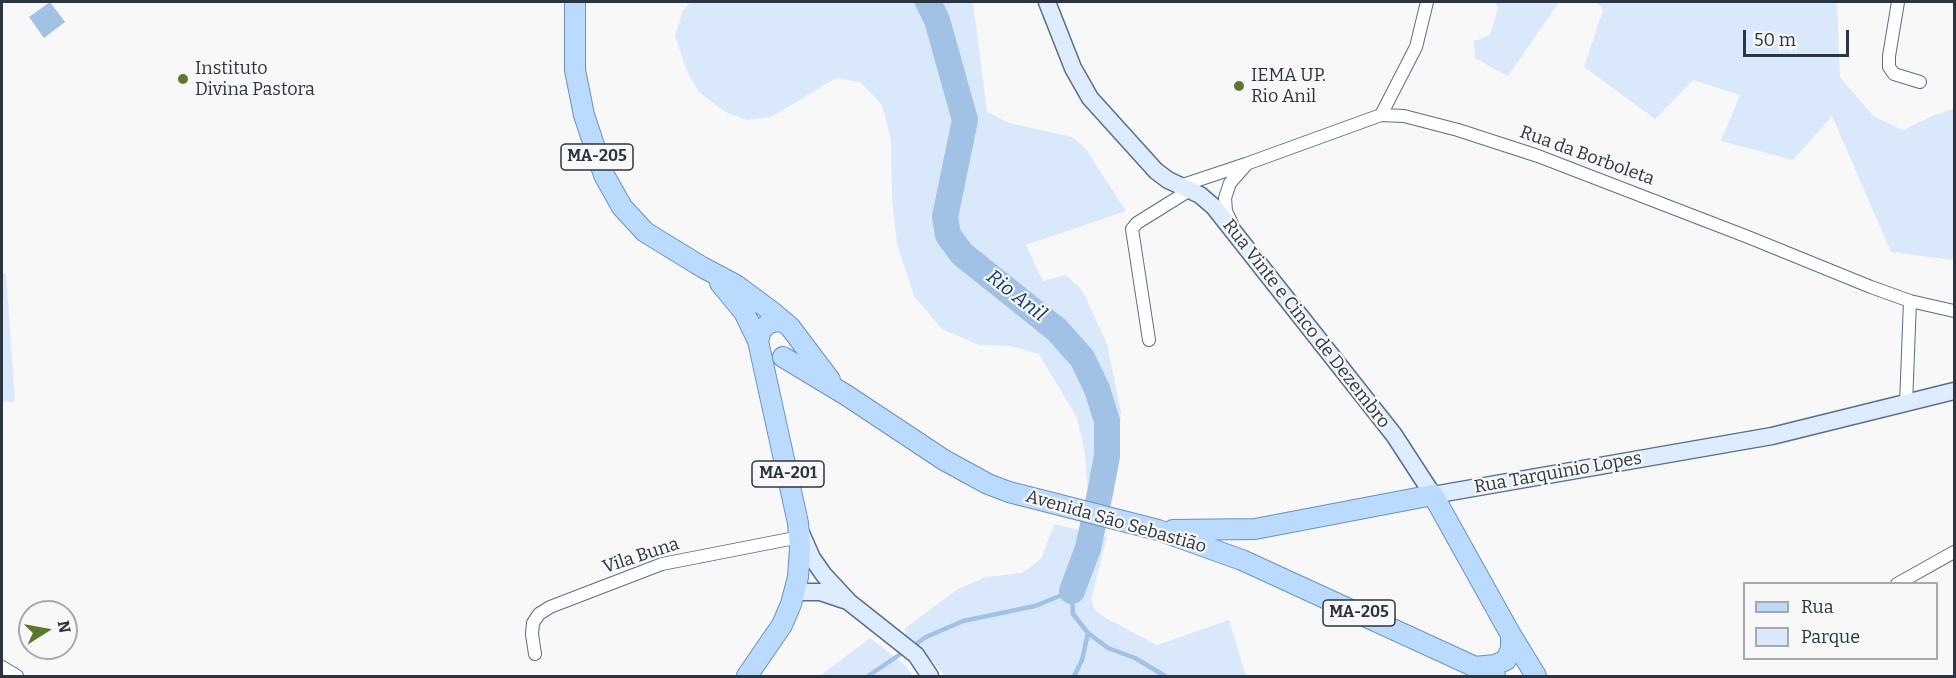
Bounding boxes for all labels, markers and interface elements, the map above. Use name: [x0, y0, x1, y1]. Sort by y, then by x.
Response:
scale bar: [1746, 18, 1852, 56]
text: 50 m: [1754, 29, 1796, 51]
place label: Instituto Divina Pastora: [195, 58, 315, 100]
place label: IEMA UP. Rio Anil: [1251, 65, 1326, 107]
marker: Instituto Divina Pastora: [176, 72, 190, 86]
marker: IEMA UP. Rio Anil: [1232, 79, 1246, 93]
street label: Rua da Borboleta: [1517, 122, 1657, 190]
road number: MA-205: [561, 144, 633, 170]
street label: Rua Vinte e Cinco de Dezembro: [1218, 215, 1394, 433]
water label: Rio Anil: [981, 265, 1051, 327]
street label: Rua Tarquinio Lopes: [1472, 448, 1644, 498]
road number: MA-201: [752, 461, 824, 487]
street label: Avenida São Sebastião: [1023, 486, 1209, 558]
street label: Vila Buna: [600, 534, 682, 578]
legend: [1743, 582, 1938, 660]
text: Rua: [1801, 596, 1834, 618]
north arrow: [18, 600, 78, 660]
road number: MA-205: [1323, 600, 1395, 626]
text: N: [54, 619, 75, 635]
text: Parque: [1801, 626, 1860, 648]

